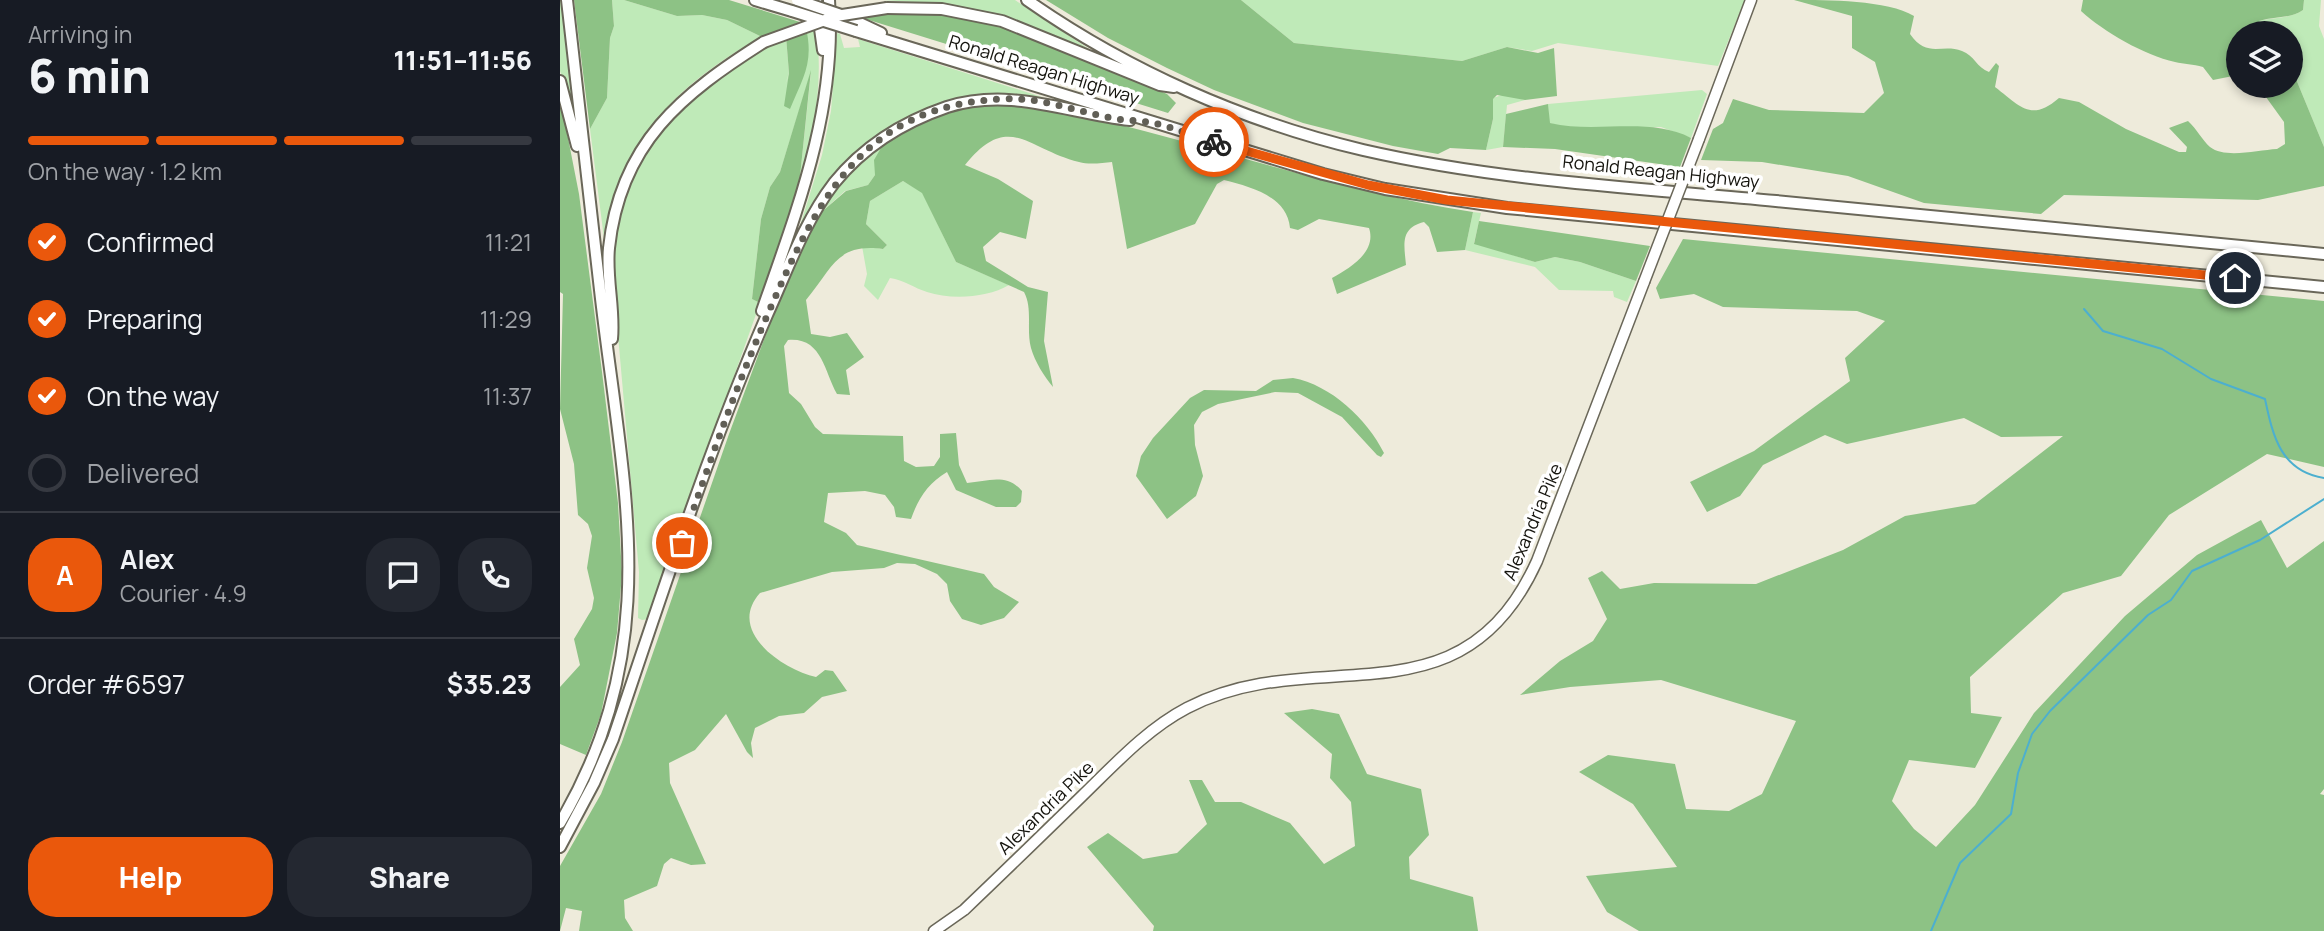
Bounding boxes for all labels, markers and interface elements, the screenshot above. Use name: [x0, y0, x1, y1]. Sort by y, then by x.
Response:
text: Arriving in: [28, 18, 133, 50]
map controls: [2226, 21, 2303, 98]
button: layers: [2226, 21, 2303, 98]
street label: Ronald Reagan Highway: [946, 29, 1143, 110]
text: 11:51–11:56: [394, 42, 532, 78]
text: 6 min: [28, 44, 151, 107]
courier: [1179, 107, 1249, 177]
icon: bike: [1195, 123, 1233, 161]
street label: Ronald Reagan Highway: [1561, 149, 1761, 193]
text: On the way · 1.2 km: [28, 155, 222, 187]
icon: check: [28, 223, 66, 261]
text: Confirmed: [87, 224, 214, 260]
text: 11:21: [485, 226, 532, 258]
pin: [2205, 248, 2265, 308]
icon: home: [2216, 259, 2254, 297]
icon: check: [28, 300, 66, 338]
text: Preparing: [87, 301, 203, 337]
text: 11:29: [480, 303, 532, 335]
icon: check: [28, 377, 66, 415]
text: On the way: [87, 378, 219, 414]
text: 11:37: [483, 380, 532, 412]
text: Delivered: [87, 455, 199, 491]
street label: Alexandria Pike: [1497, 459, 1568, 584]
pin: [652, 513, 712, 573]
icon: bag: [663, 524, 701, 562]
button: chat: [366, 538, 440, 612]
button: phone: [458, 538, 532, 612]
text: Alex: [120, 541, 174, 577]
text: A: [56, 557, 74, 593]
text: Courier · 4.9: [120, 577, 247, 609]
text: Order #6597: [28, 666, 185, 702]
text: $35.23: [447, 666, 532, 702]
street label: Alexandria Pike: [992, 755, 1099, 859]
button: Help: [28, 837, 273, 917]
button: Share: [287, 837, 532, 917]

